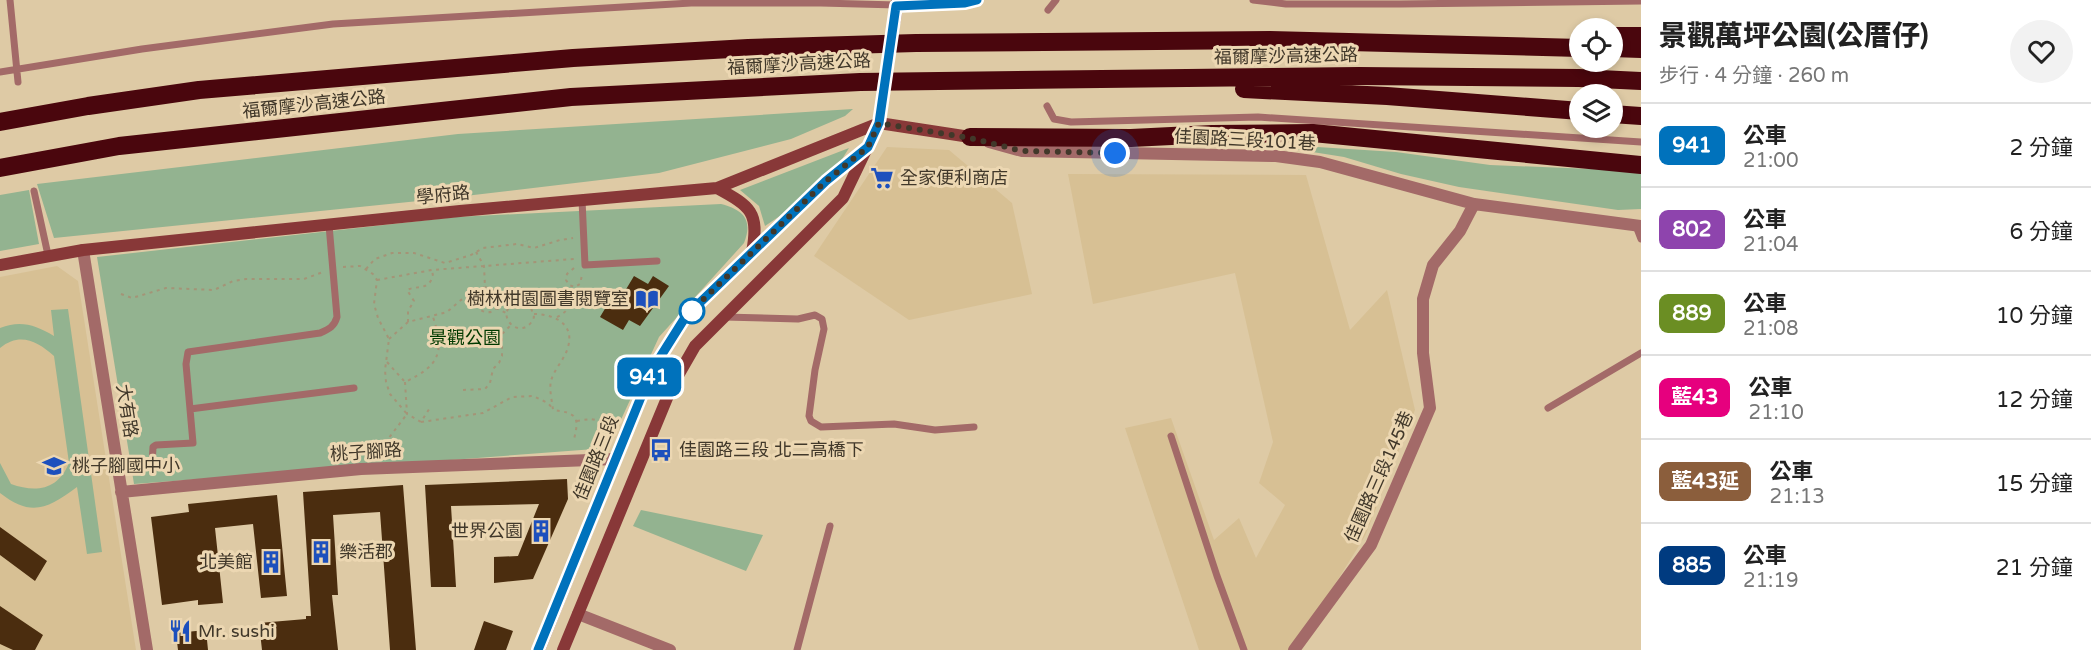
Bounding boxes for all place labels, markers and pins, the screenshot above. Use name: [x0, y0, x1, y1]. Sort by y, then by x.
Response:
supermarket icon: 全家便利商店: [869, 165, 895, 191]
place label: 全家便利商店: [900, 167, 1008, 189]
library icon: 樹林柑園圖書閱覽室: [634, 286, 660, 312]
place label: 樹林柑園圖書閱覽室: [467, 288, 629, 310]
unlabelled marker: [679, 298, 705, 324]
bus stop icon: 佳園路三段 北二高橋下: [648, 437, 674, 463]
place label: 佳園路三段 北二高橋下: [679, 439, 864, 461]
school or university icon: 桃子腳國中小: [41, 453, 67, 479]
place label: 桃子腳國中小: [72, 455, 180, 477]
building icon: 世界公園: [528, 518, 554, 544]
place label: 世界公園: [451, 520, 523, 542]
building icon: 樂活郡: [308, 539, 334, 565]
place label: 樂活郡: [339, 541, 393, 563]
building icon: 北美館: [258, 549, 284, 575]
place label: 北美館: [199, 551, 253, 573]
restaurant icon: Mr. sushi: [167, 618, 193, 644]
place label: Mr. sushi: [198, 620, 275, 642]

